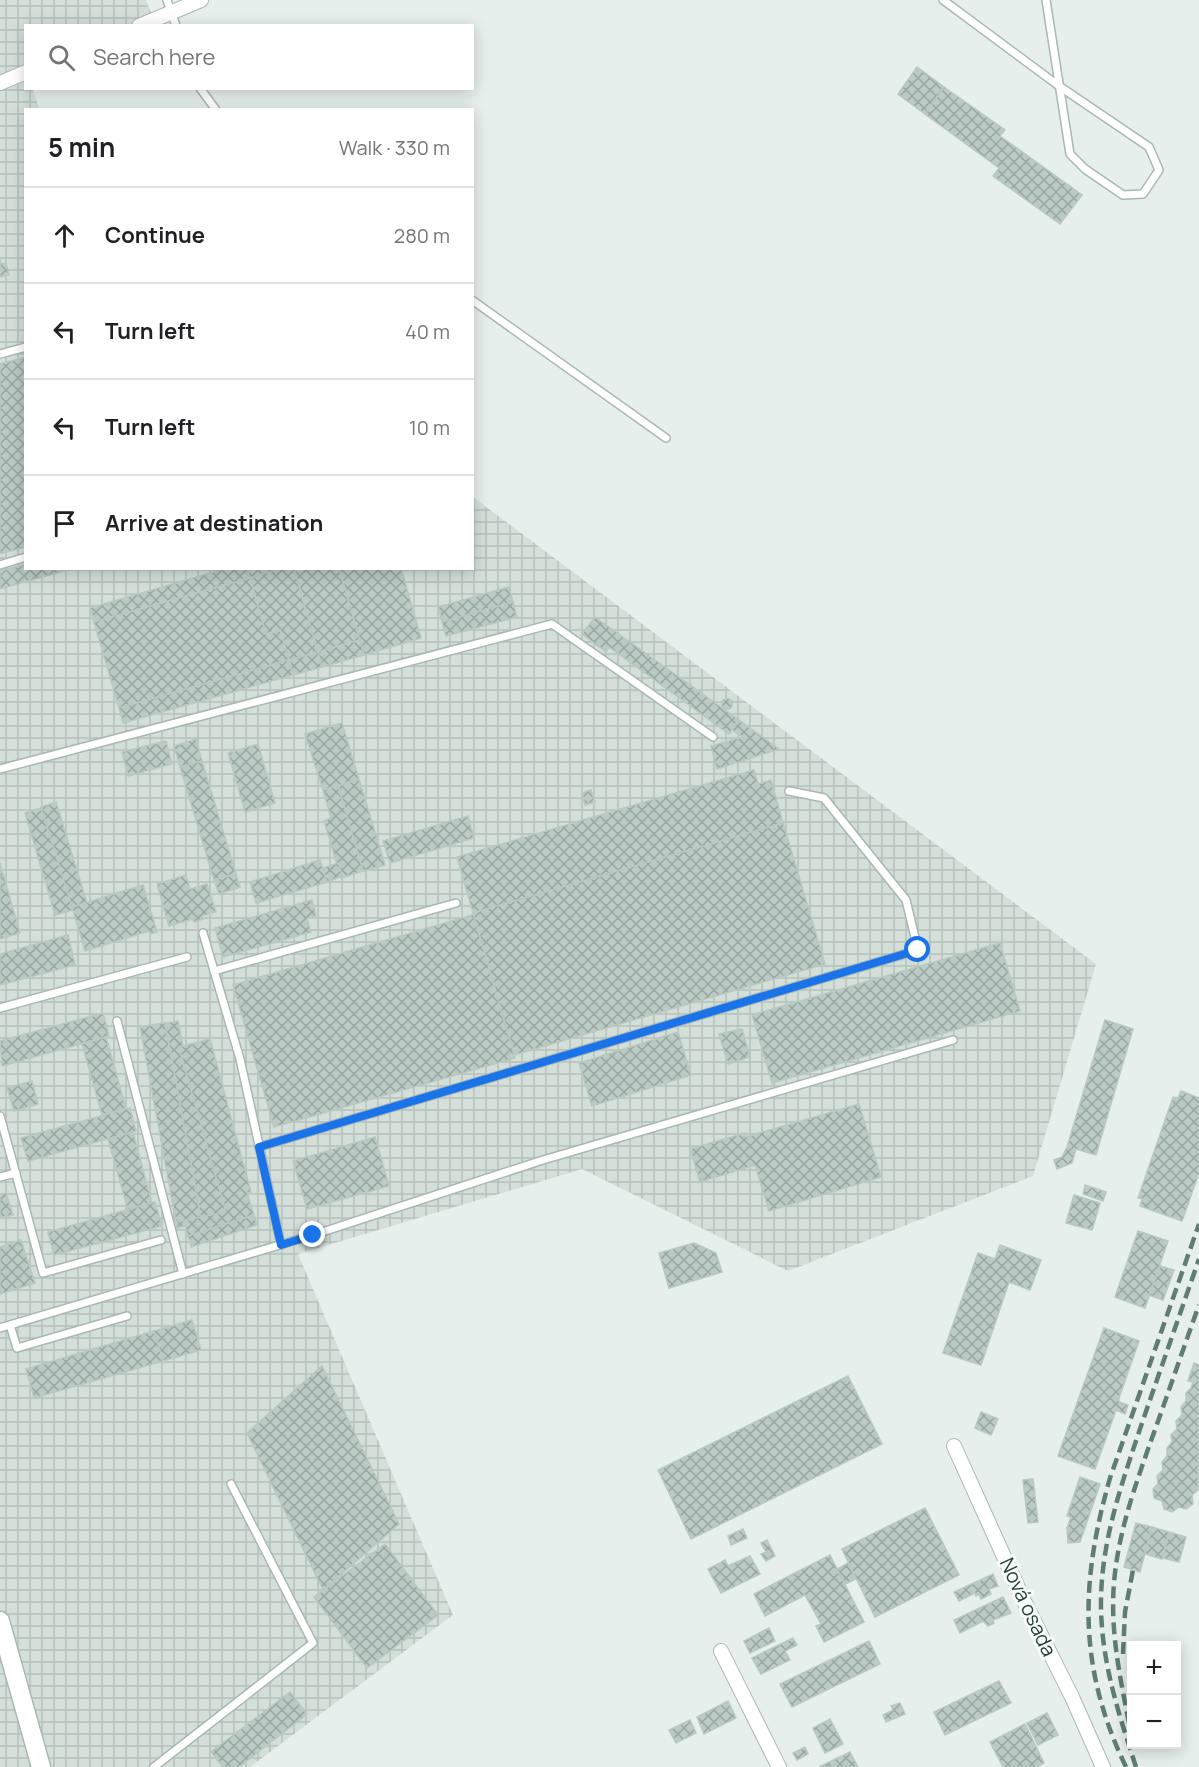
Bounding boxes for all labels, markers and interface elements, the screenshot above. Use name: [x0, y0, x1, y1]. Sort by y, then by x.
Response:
search box: [24, 24, 474, 90]
icon: search: [45, 41, 78, 74]
text: Search here: [93, 42, 215, 72]
text: 5 min: [48, 129, 115, 165]
text: Walk · 330 m: [339, 134, 450, 161]
icon: ahead: [48, 219, 81, 252]
text: Continue: [105, 220, 205, 250]
text: 280 m: [394, 222, 450, 249]
icon: left: [48, 315, 81, 348]
text: Turn left: [105, 316, 195, 346]
text: 40 m: [405, 318, 450, 345]
icon: left: [48, 411, 81, 444]
text: Turn left: [105, 412, 195, 442]
text: 10 m: [409, 414, 450, 441]
icon: arrive: [48, 507, 81, 540]
text: Arrive at destination: [105, 508, 323, 538]
route start: [904, 936, 930, 962]
route end: [299, 1221, 325, 1247]
street label: Nová osada: [994, 1553, 1063, 1661]
map controls: [1127, 1641, 1181, 1749]
button: +: [1127, 1641, 1181, 1695]
button: −: [1127, 1695, 1181, 1749]

